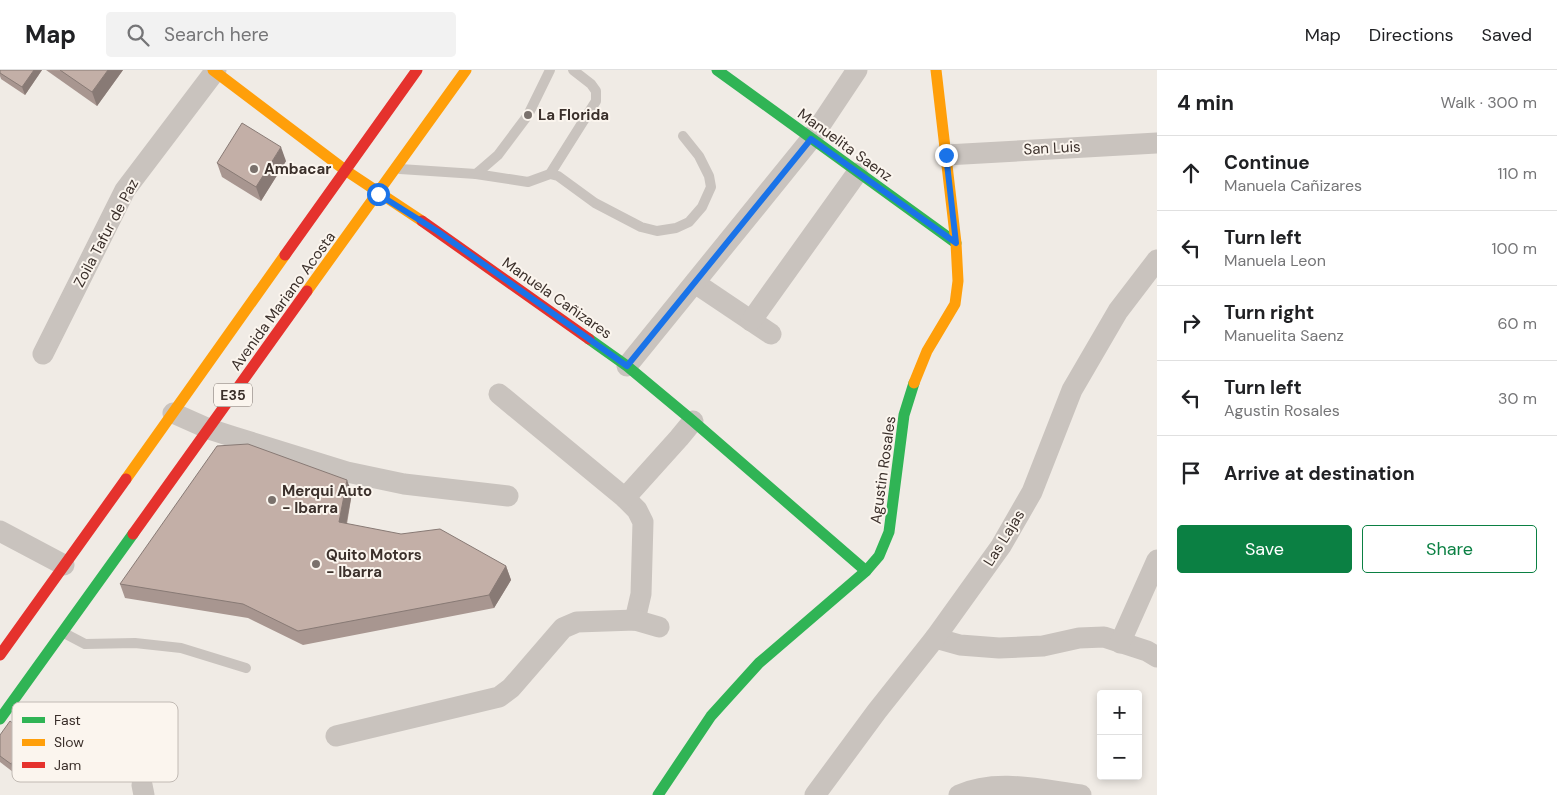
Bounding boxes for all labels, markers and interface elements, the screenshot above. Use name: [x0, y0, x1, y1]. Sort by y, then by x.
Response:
search box: [106, 12, 456, 57]
text: Map: [25, 19, 76, 50]
icon: search: [124, 21, 152, 49]
text: Search here: [164, 22, 269, 47]
text: Map: [1305, 23, 1341, 47]
text: Directions: [1369, 23, 1454, 47]
text: Saved: [1482, 23, 1532, 47]
text: 4 min: [1177, 89, 1234, 117]
text: Walk · 300 m: [1440, 92, 1537, 113]
street label: Manuelita Saenz: [794, 104, 896, 186]
place label: La Florida: [538, 105, 609, 125]
marker: La Florida: [522, 109, 534, 121]
street label: San Luis: [1023, 137, 1081, 159]
route end: [935, 144, 958, 167]
text: Continue: [1224, 150, 1310, 175]
place label: Ambacar: [264, 159, 331, 179]
icon: ahead: [1177, 159, 1205, 187]
marker: Ambacar: [248, 163, 260, 175]
text: 110 m: [1498, 163, 1537, 184]
street label: Zoila Tafur de Paz: [69, 175, 143, 291]
text: Manuela Cañizares: [1224, 175, 1362, 196]
route start: [367, 183, 390, 206]
text: Turn left: [1224, 225, 1302, 250]
street label: Avenida Mariano Acosta: [226, 228, 340, 374]
icon: left: [1177, 234, 1205, 262]
text: 100 m: [1492, 238, 1537, 259]
text: Manuela Leon: [1224, 250, 1326, 271]
street label: Manuela Cañizares: [498, 253, 616, 343]
text: Turn right: [1224, 300, 1314, 325]
icon: right: [1177, 309, 1205, 337]
text: 60 m: [1497, 313, 1537, 334]
text: Manuelita Saenz: [1224, 325, 1344, 346]
text: Turn left: [1224, 375, 1302, 400]
road number: E35: [214, 384, 252, 406]
icon: left: [1177, 384, 1205, 412]
text: 30 m: [1498, 388, 1537, 409]
text: Agustin Rosales: [1224, 400, 1340, 421]
street label: Agustin Rosales: [866, 415, 900, 525]
icon: arrive: [1177, 459, 1205, 487]
text: Arrive at destination: [1224, 461, 1415, 486]
place label: Merqui Auto - Ibarra: [282, 481, 372, 518]
marker: Merqui Auto - Ibarra: [266, 494, 278, 506]
street label: Las Lajas: [979, 506, 1029, 570]
button: Save: [1177, 525, 1352, 573]
button: Share: [1362, 525, 1537, 573]
place label: Quito Motors - Ibarra: [326, 545, 422, 582]
marker: Quito Motors - Ibarra: [310, 558, 322, 570]
map controls: [1097, 690, 1142, 780]
button: +: [1097, 690, 1142, 735]
legend: [12, 702, 178, 782]
text: Fast: [54, 711, 81, 729]
text: Slow: [54, 733, 84, 751]
button: −: [1097, 735, 1142, 780]
text: Jam: [54, 756, 81, 774]

